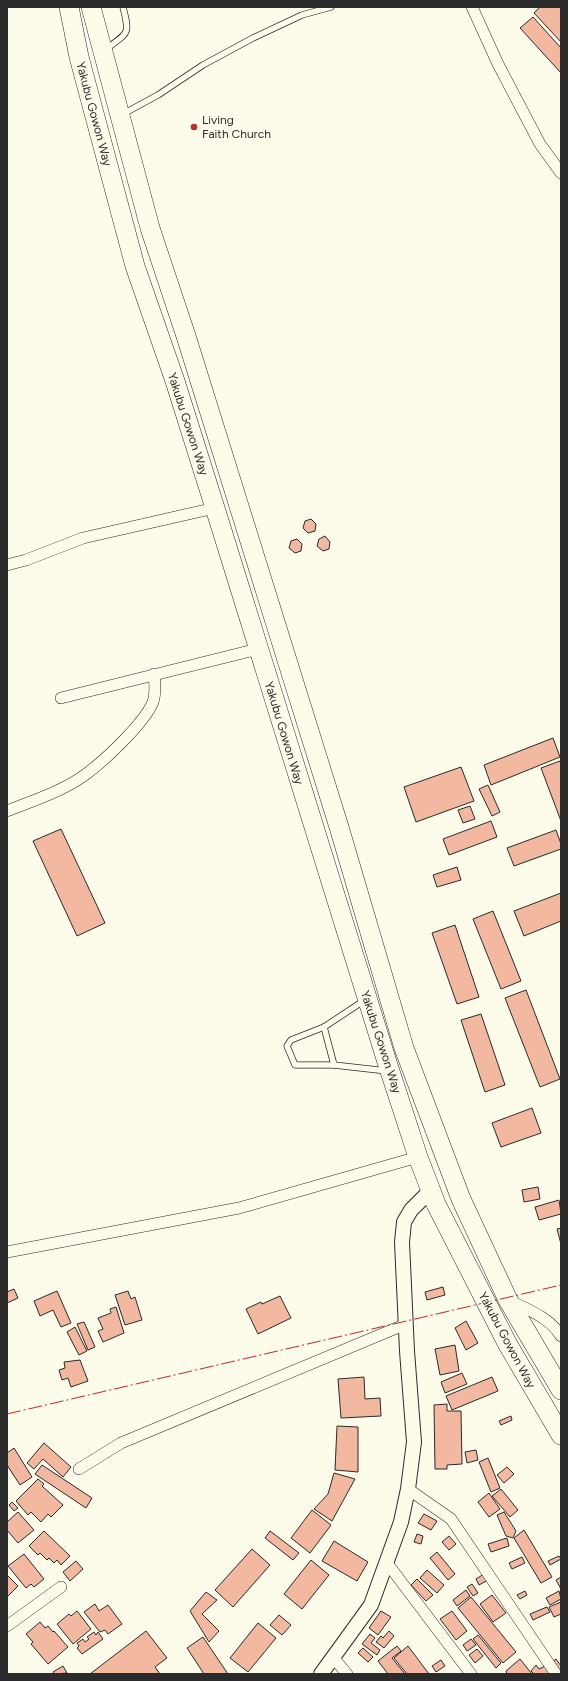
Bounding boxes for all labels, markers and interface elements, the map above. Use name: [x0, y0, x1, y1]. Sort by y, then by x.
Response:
street label: Yakubu Gowon Way: [73, 60, 115, 168]
place label: Living Faith Church: [202, 113, 271, 141]
marker: Living Faith Church: [189, 122, 199, 132]
street label: Yakubu Gowon Way: [165, 371, 211, 478]
street label: Yakubu Gowon Way: [262, 680, 307, 787]
street label: Yakubu Gowon Way: [358, 989, 404, 1096]
street label: Yakubu Gowon Way: [476, 1289, 539, 1391]

